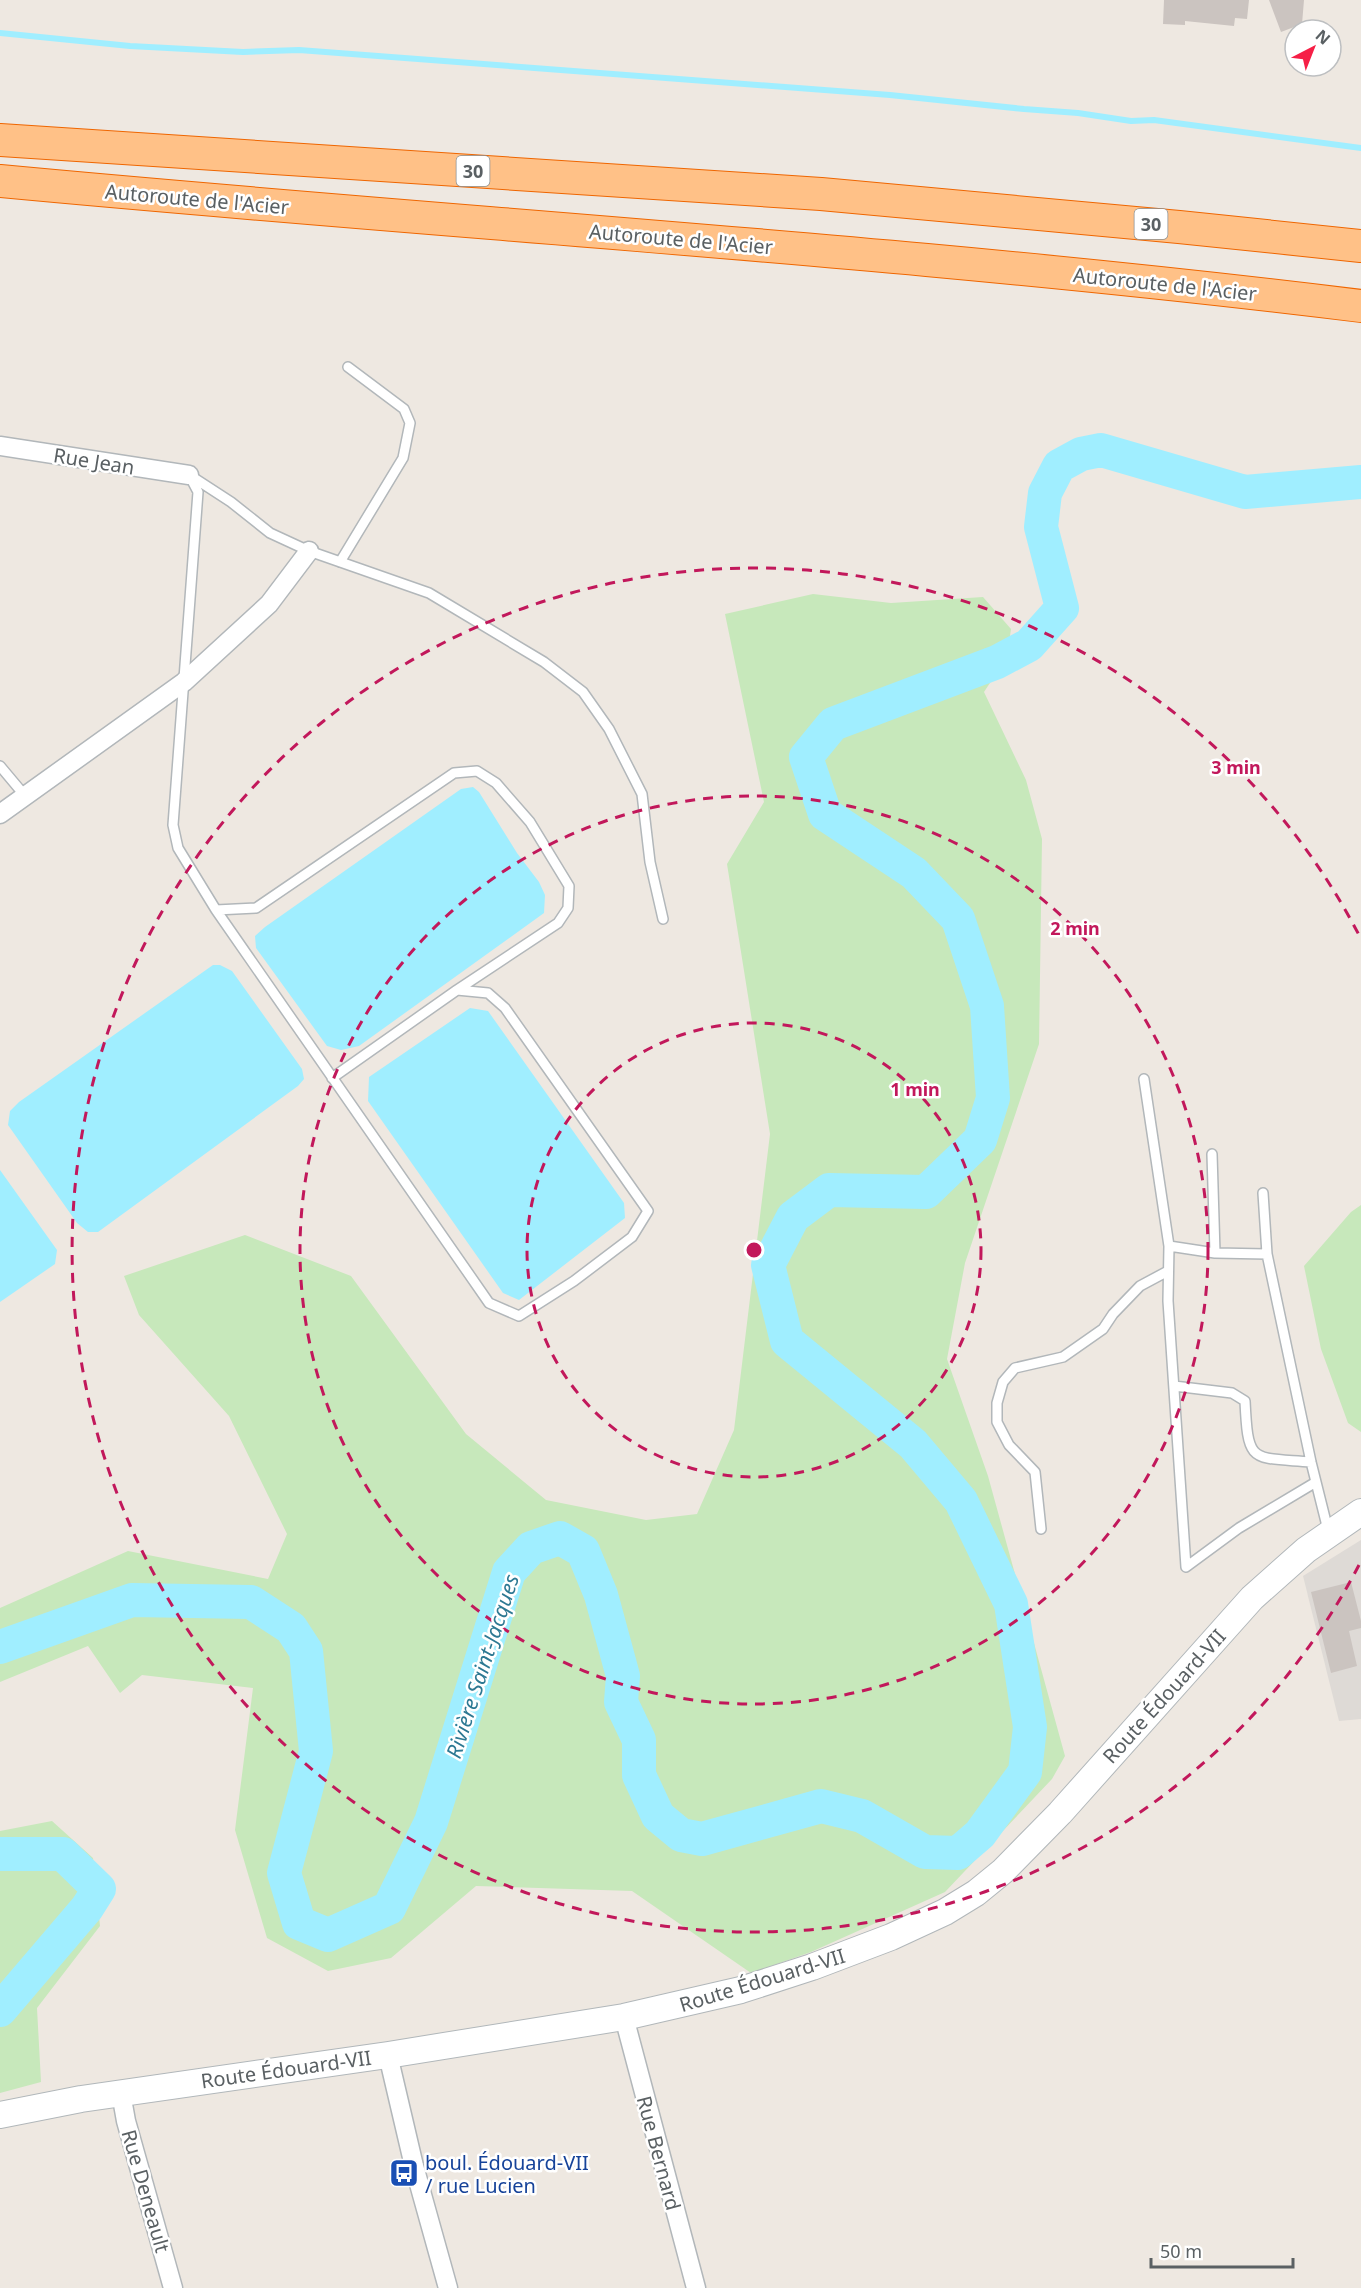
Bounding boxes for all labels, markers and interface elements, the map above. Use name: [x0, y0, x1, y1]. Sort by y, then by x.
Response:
north arrow: [1283, 18, 1343, 78]
text: N: [1311, 24, 1335, 49]
road number: 30: [456, 156, 490, 186]
street label: Autoroute de l'Acier: [104, 178, 290, 220]
road number: 30: [1134, 209, 1168, 239]
street label: Autoroute de l'Acier: [588, 218, 774, 260]
street label: Autoroute de l'Acier: [1072, 261, 1258, 307]
street label: Rue Jean: [52, 441, 136, 481]
text: 3 min: [1211, 755, 1261, 779]
text: 2 min: [1050, 916, 1100, 940]
text: 1 min: [890, 1077, 940, 1101]
centre of rings: [744, 1240, 764, 1260]
water label: Rivière Saint-Jacques: [439, 1570, 525, 1762]
street label: Route Édouard-VII: [1096, 1623, 1232, 1769]
street label: Route Édouard-VII: [676, 1942, 848, 2018]
street label: Route Édouard-VII: [199, 2044, 373, 2094]
street label: Rue Bernard: [631, 2093, 687, 2213]
street label: Rue Deneault: [116, 2126, 176, 2256]
place label: boul. Édouard-VII / rue Lucien: [425, 2149, 589, 2199]
bus stop icon: boul. Édouard-VII / rue Lucien: [388, 2157, 420, 2189]
scale bar: [1151, 2231, 1294, 2269]
text: 50 m: [1160, 2239, 1202, 2263]

